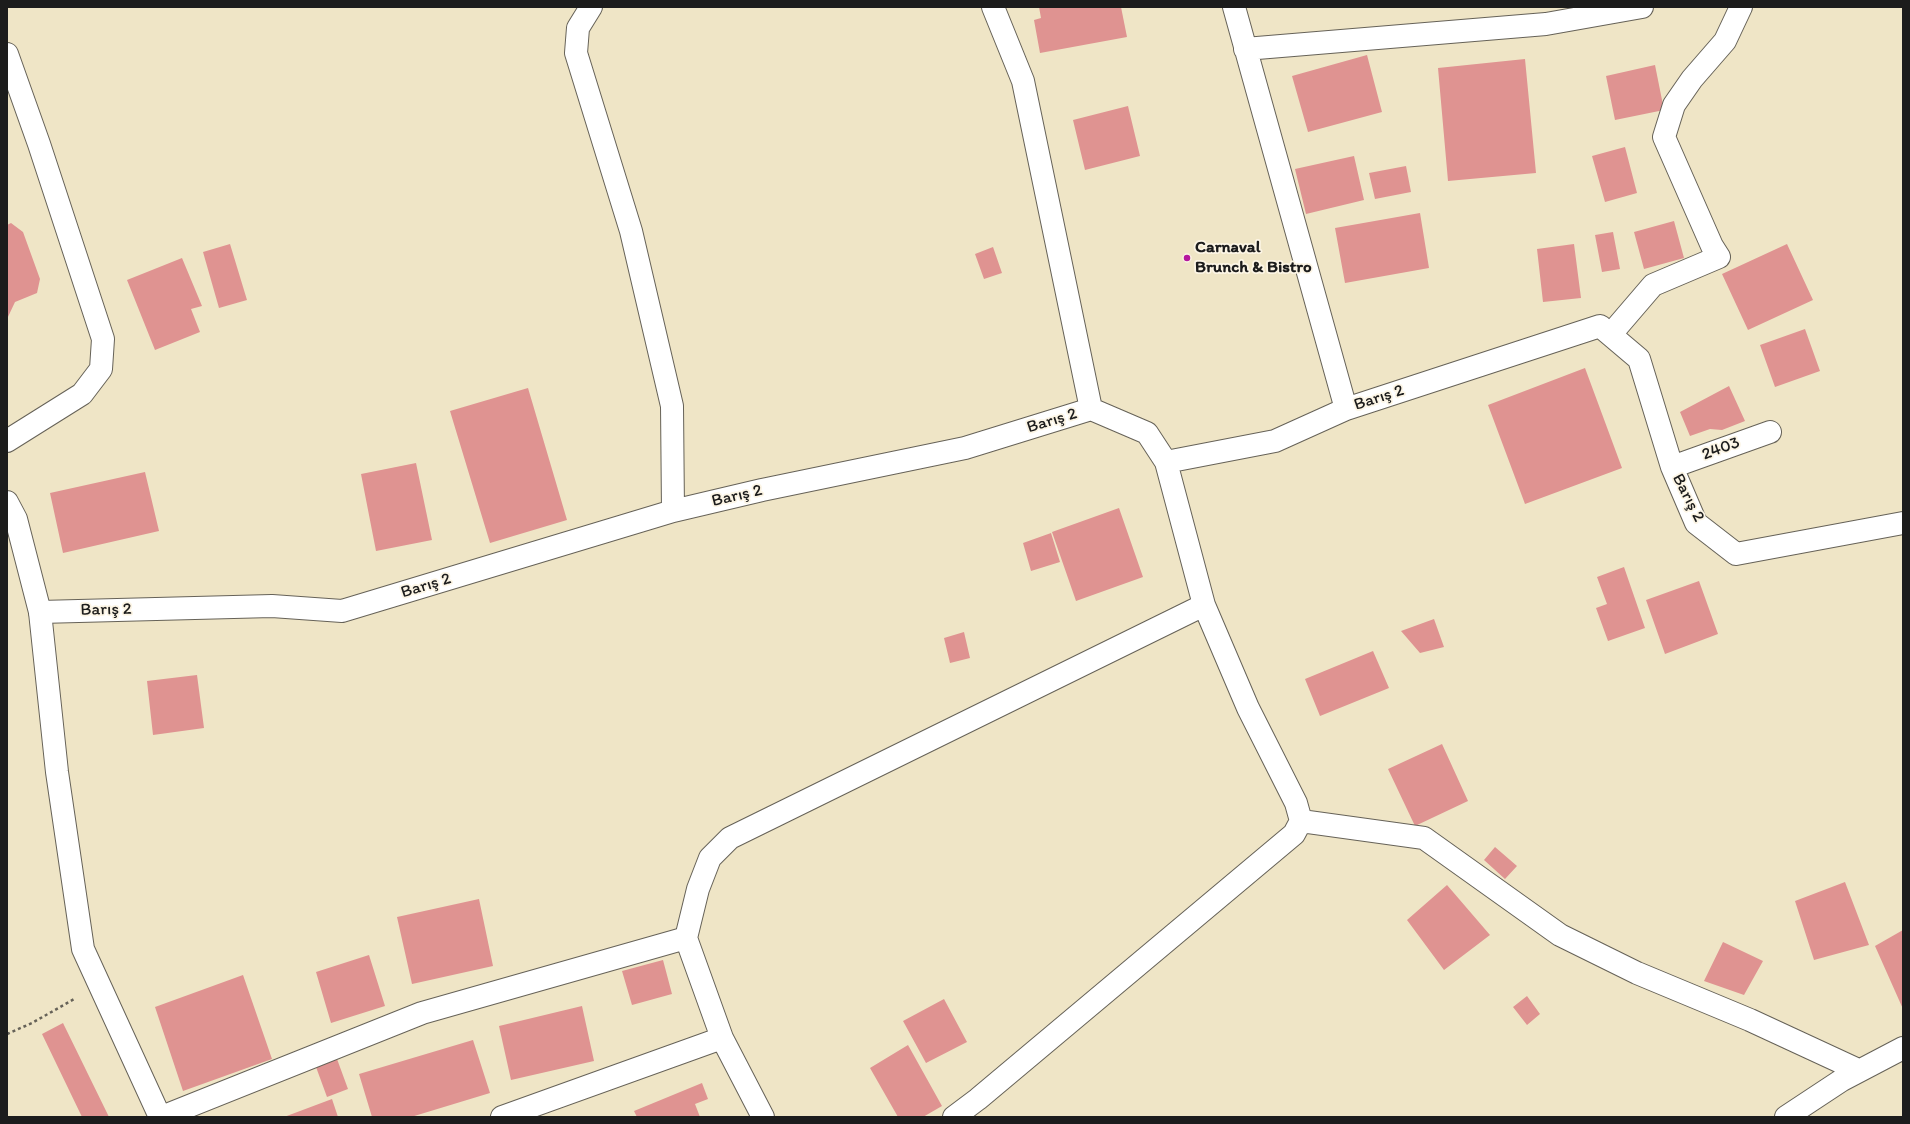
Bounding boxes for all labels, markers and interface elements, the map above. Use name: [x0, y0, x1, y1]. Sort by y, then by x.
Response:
place label: Carnaval Brunch & Bistro: [1195, 238, 1312, 278]
marker: Carnaval Brunch & Bistro: [1182, 253, 1192, 263]
street label: Barış 2: [1351, 380, 1407, 416]
street label: Barış 2: [1025, 404, 1079, 438]
street label: 2403: [1699, 433, 1743, 465]
street label: Barış 2: [1667, 471, 1709, 525]
street label: Barış 2: [710, 480, 764, 512]
street label: Barış 2: [399, 569, 453, 603]
street label: Barış 2: [80, 599, 132, 621]

